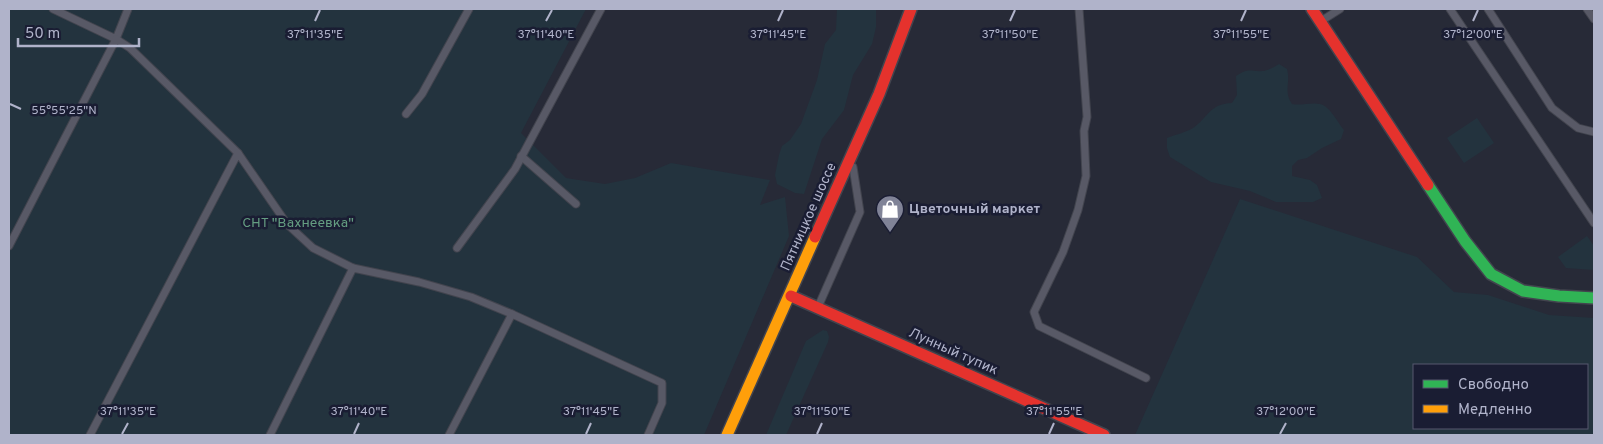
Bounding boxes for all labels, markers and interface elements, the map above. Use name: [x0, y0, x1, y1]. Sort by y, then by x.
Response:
scale bar: [18, 15, 139, 47]
text: 50 m: [25, 25, 60, 44]
text: 37°11'35"E: [287, 27, 343, 43]
text: 37°11'40"E: [518, 27, 574, 43]
text: 37°11'45"E: [750, 27, 806, 43]
text: 37°11'50"E: [982, 27, 1038, 43]
text: 37°11'55"E: [1213, 27, 1269, 43]
text: 37°12'00"E: [1443, 27, 1503, 43]
text: 55°55'25"N: [31, 103, 97, 119]
street label: Пятницкое шоссе: [777, 160, 841, 274]
shop icon: Цветочный маркет: [875, 194, 905, 233]
place label: Цветочный маркет: [909, 201, 1041, 218]
park label: СНТ "Вахнеевка": [242, 215, 354, 232]
street label: Лунный тупик: [906, 325, 1000, 379]
legend: [1413, 364, 1588, 429]
text: Свободно: [1458, 376, 1529, 395]
text: Медленно: [1458, 401, 1532, 420]
text: 37°11'35"E: [100, 404, 156, 420]
text: 37°11'40"E: [331, 404, 387, 420]
text: 37°11'45"E: [563, 404, 619, 420]
text: 37°11'50"E: [794, 404, 850, 420]
text: 37°11'55"E: [1026, 404, 1082, 420]
text: 37°12'00"E: [1256, 404, 1316, 420]

